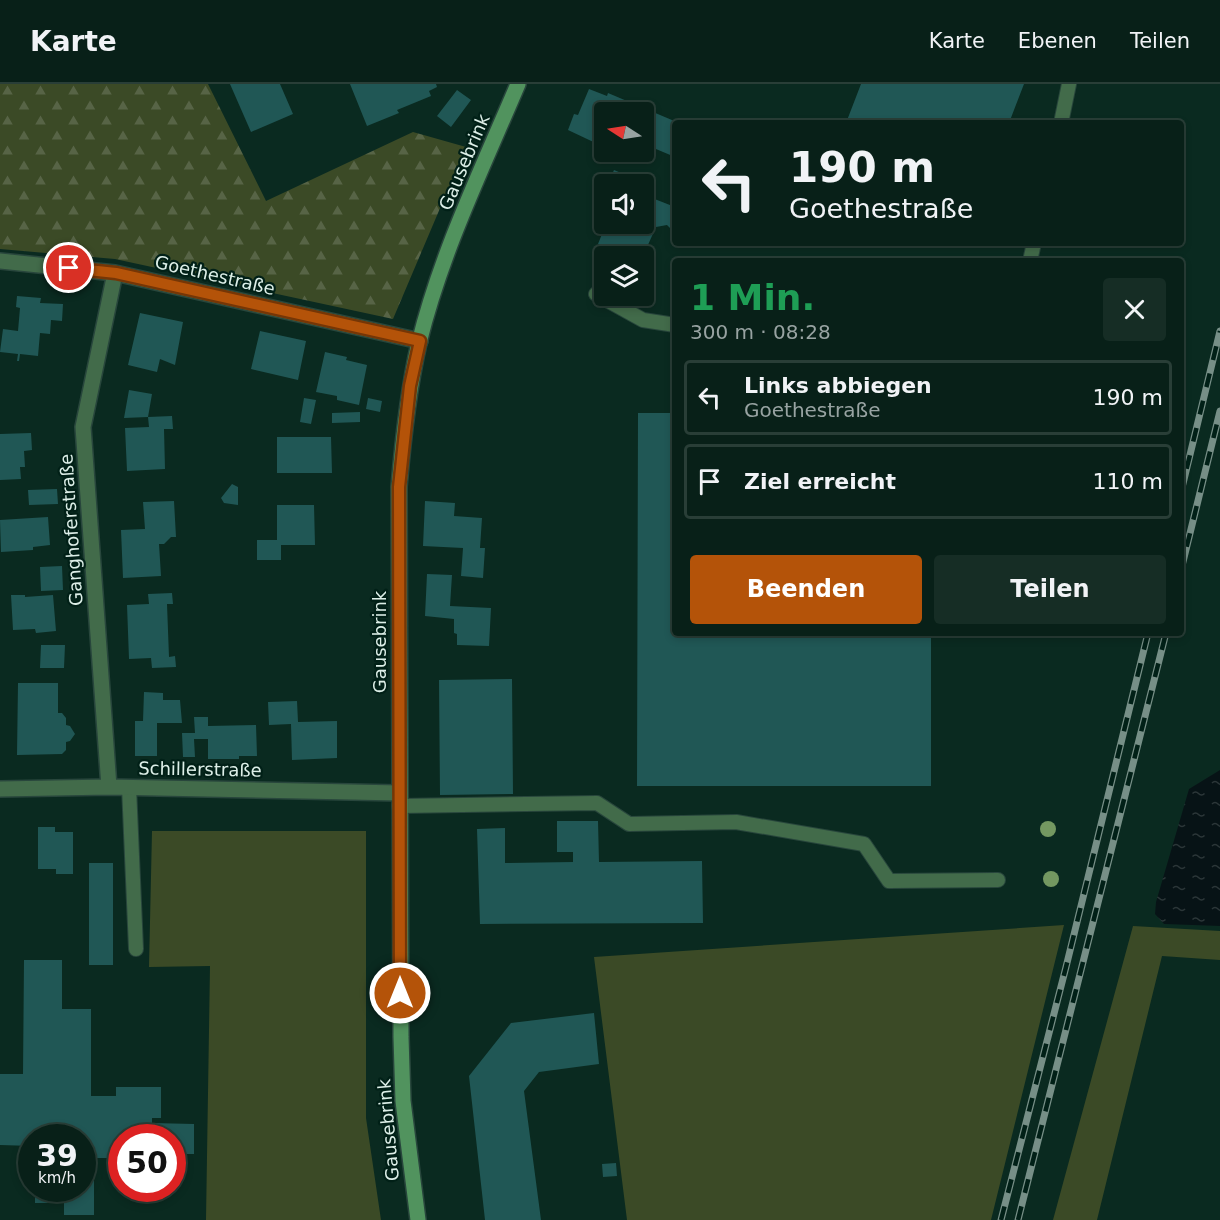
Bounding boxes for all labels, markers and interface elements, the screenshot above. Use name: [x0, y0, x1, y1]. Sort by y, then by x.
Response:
text: Karte: [30, 25, 117, 58]
text: Karte: [929, 29, 985, 53]
text: Ebenen: [1018, 29, 1097, 53]
text: Teilen: [1130, 29, 1190, 53]
north arrow: [594, 102, 654, 162]
map controls: [594, 102, 654, 306]
street label: Gausebrink: [434, 110, 494, 213]
text: 190 m: [789, 143, 935, 192]
icon: left: [690, 144, 768, 222]
button: sound: [594, 174, 654, 234]
text: Goethestraße: [789, 193, 973, 224]
pin: [43, 242, 94, 293]
button: layers: [594, 246, 654, 306]
icon: arrive: [52, 251, 85, 284]
street label: Goethestraße: [153, 251, 277, 299]
text: 1 Min.: [690, 277, 815, 318]
button: close: [1103, 278, 1166, 341]
text: 300 m · 08:28: [690, 320, 831, 344]
text: Links abbiegen: [744, 373, 932, 398]
icon: left: [693, 381, 726, 414]
text: 190 m: [1093, 385, 1163, 410]
text: Goethestraße: [744, 398, 881, 422]
street label: Ganghoferstraße: [55, 453, 87, 607]
icon: arrive: [693, 465, 726, 498]
text: Ziel erreicht: [744, 469, 896, 494]
text: 110 m: [1093, 469, 1163, 494]
button: Beenden: [690, 555, 922, 624]
button: Teilen: [934, 555, 1166, 624]
street label: Gausebrink: [369, 590, 390, 693]
street label: Schillerstraße: [138, 757, 262, 781]
position arrow: [368, 961, 432, 1025]
street label: Gausebrink: [373, 1077, 403, 1182]
speed limit sign: 50: [108, 1124, 186, 1202]
text: 39: [36, 1138, 78, 1173]
text: km/h: [38, 1169, 76, 1187]

